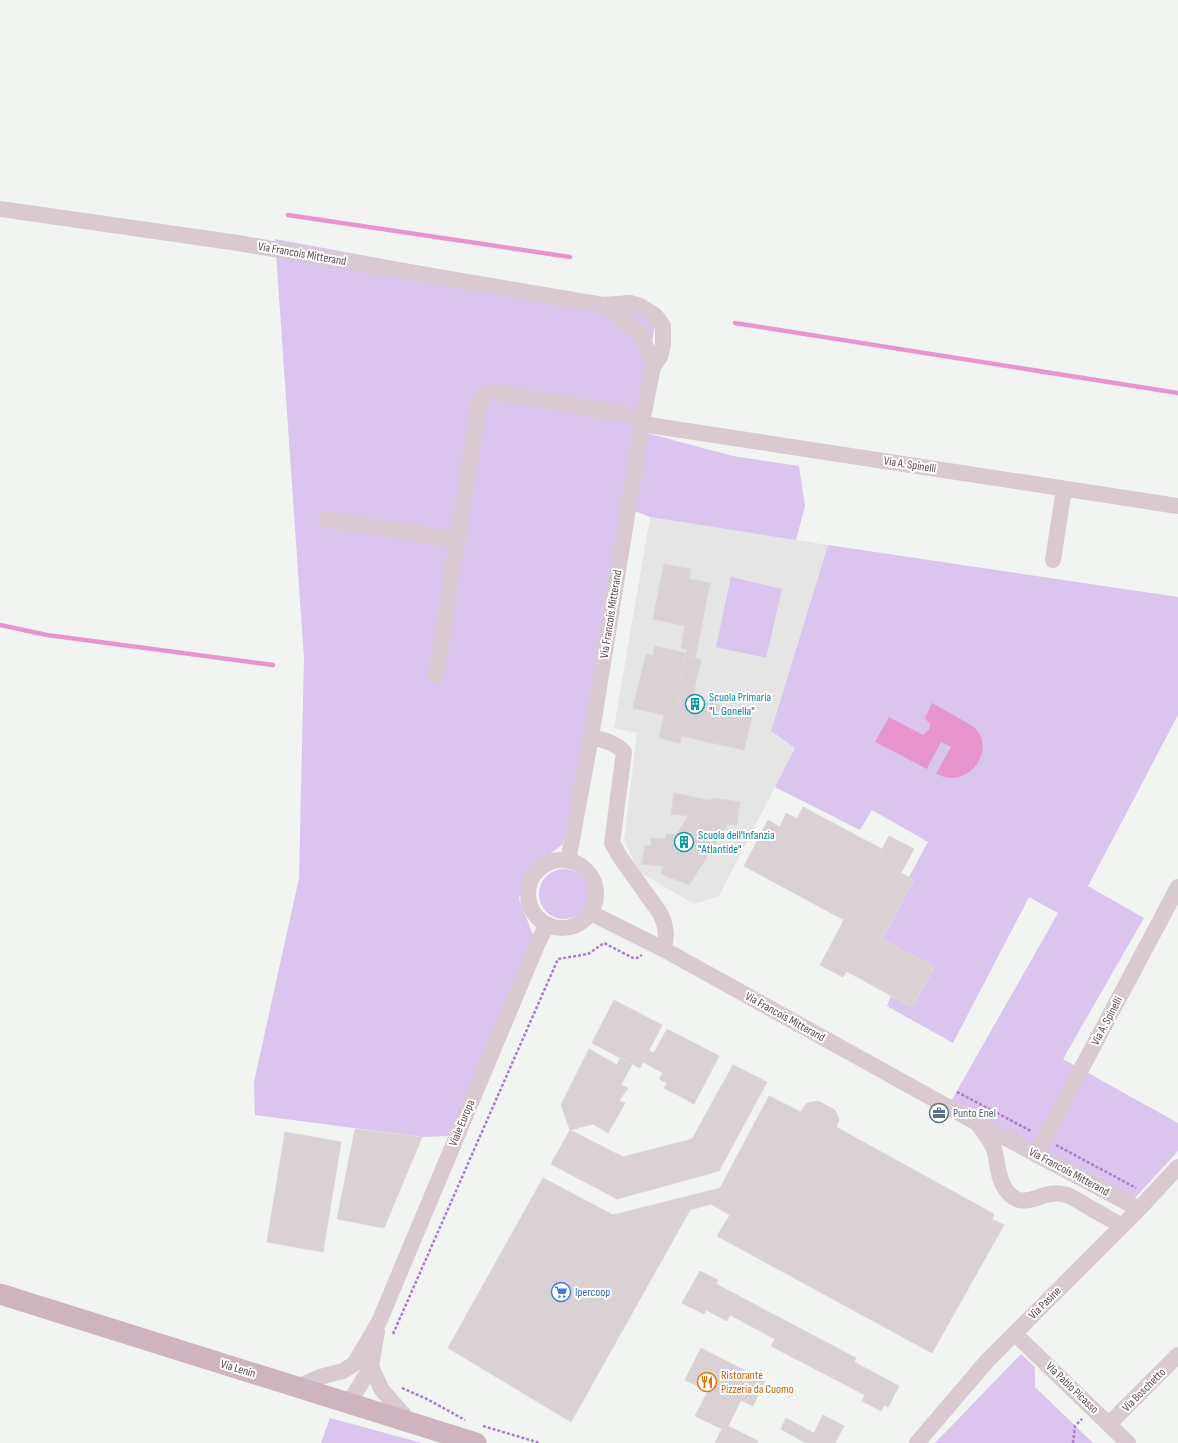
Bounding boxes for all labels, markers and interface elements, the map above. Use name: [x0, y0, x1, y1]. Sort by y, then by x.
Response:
street label: Via Francois Mitterand: [257, 239, 347, 269]
street label: Via A. Spinelli: [883, 453, 937, 477]
street label: Via Francois Mitterand: [597, 569, 625, 659]
place label: Scuola Primaria "L. Gonella": [709, 690, 771, 719]
building icon: Scuola Primaria "L. Gonella": [684, 693, 706, 715]
place label: Scuola dell'Infanzia "Atlantide": [698, 828, 775, 857]
building icon: Scuola dell'Infanzia "Atlantide": [673, 831, 695, 853]
street label: Via Francois Mitterand: [742, 989, 828, 1045]
street label: Via A. Spinelli: [1088, 994, 1126, 1048]
street label: Viale Europa: [446, 1097, 479, 1148]
office icon: Punto Enel: [928, 1102, 950, 1124]
place label: Punto Enel: [953, 1106, 996, 1121]
street label: Via Francois Mitterand: [1026, 1144, 1112, 1200]
supermarket icon: Ipercoop: [550, 1281, 572, 1303]
street label: Via Pasine: [1025, 1283, 1065, 1323]
place label: Ipercoop: [575, 1285, 610, 1300]
street label: Via Lenin: [219, 1357, 257, 1381]
street label: Via Pablo Picasso: [1042, 1359, 1102, 1417]
street label: Via Boschetto: [1119, 1365, 1169, 1415]
place label: Ristorante Pizzeria da Cuomo: [721, 1368, 794, 1397]
restaurant icon: Ristorante Pizzeria da Cuomo: [696, 1371, 718, 1393]

